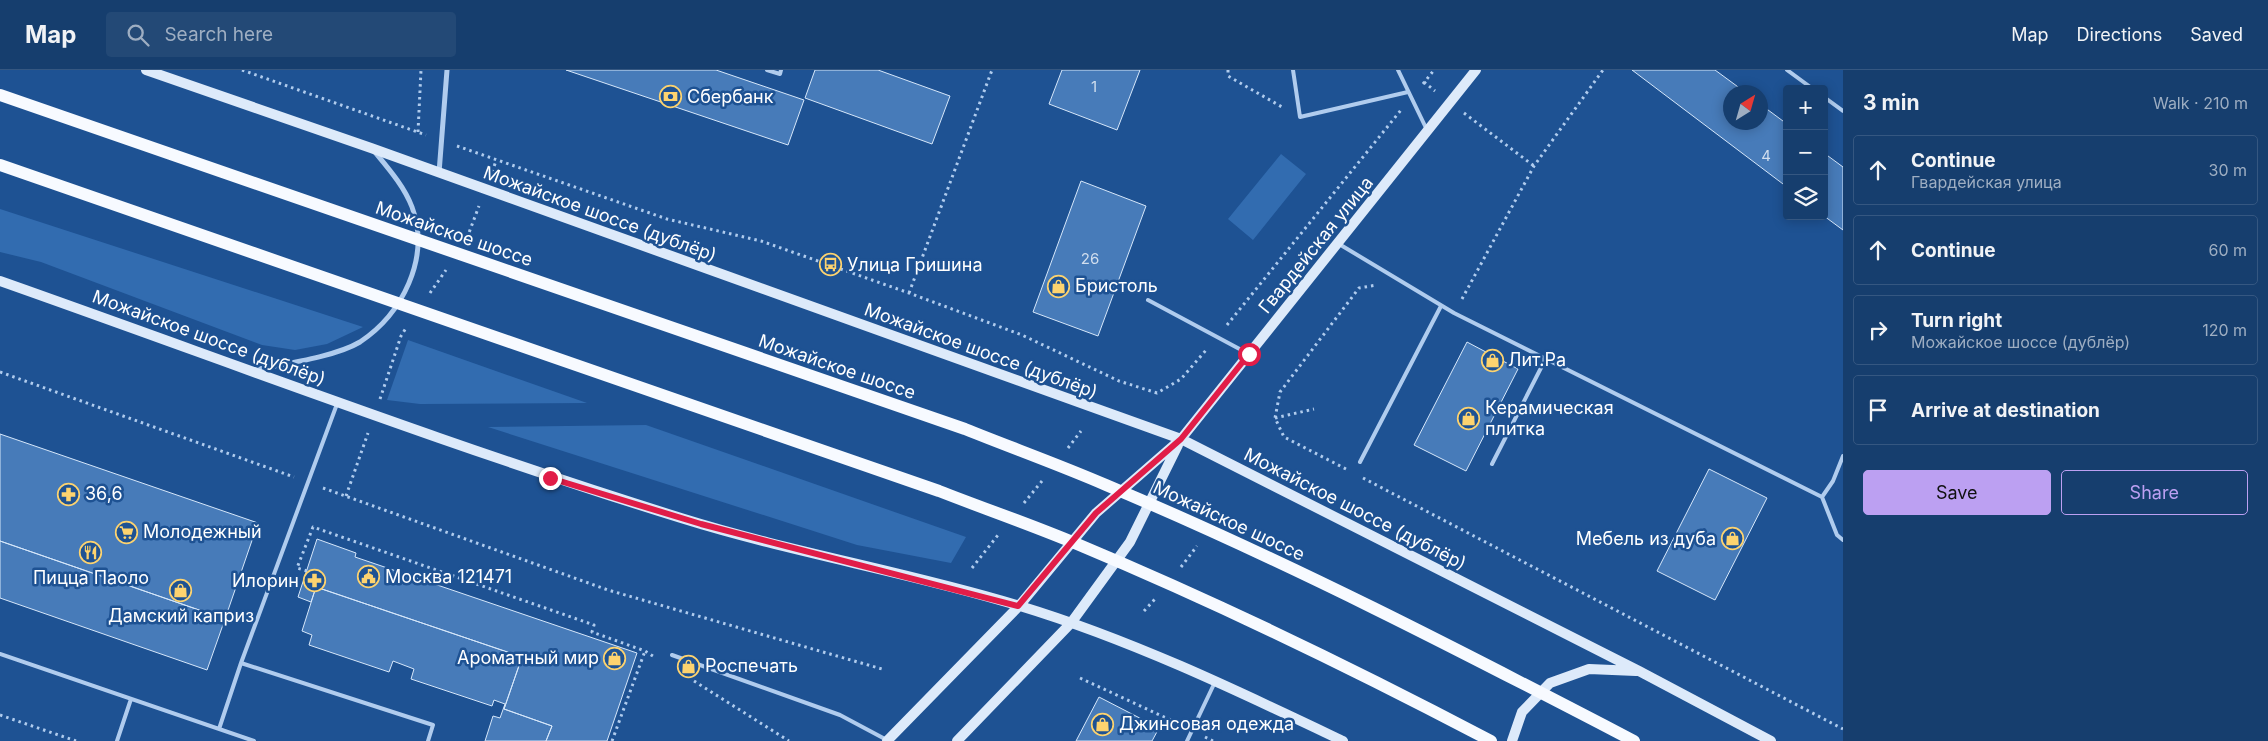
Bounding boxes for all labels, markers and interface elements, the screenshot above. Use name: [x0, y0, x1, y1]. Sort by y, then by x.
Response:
search box: [106, 12, 456, 57]
text: Map: [25, 20, 76, 49]
icon: search: [124, 21, 152, 49]
text: Search here: [164, 23, 273, 46]
text: Map: [2011, 24, 2049, 45]
text: Directions: [2077, 24, 2162, 45]
text: Saved: [2190, 24, 2243, 45]
house number: 1: [1091, 77, 1097, 96]
bank icon: Сбербанк: [659, 85, 683, 109]
north arrow: [1723, 85, 1768, 130]
map controls: [1783, 85, 1828, 220]
button: +: [1783, 85, 1828, 130]
place label: Сбербанк: [687, 86, 774, 107]
text: 3 min: [1863, 90, 1919, 115]
text: Walk · 210 m: [2153, 93, 2248, 113]
button: −: [1783, 130, 1828, 175]
house number: 4: [1761, 146, 1771, 165]
text: Continue: [1911, 149, 1996, 172]
icon: ahead: [1864, 156, 1892, 184]
text: 30 m: [2209, 160, 2247, 180]
street label: Можайское шоссе (дублёр): [481, 161, 720, 266]
street label: Гвардейская улица: [1254, 172, 1377, 317]
text: Гвардейская улица: [1911, 172, 2062, 192]
button: layers: [1783, 175, 1828, 220]
street label: Можайское шоссе: [373, 197, 535, 270]
icon: ahead: [1864, 236, 1892, 264]
text: Continue: [1911, 239, 1996, 262]
text: 60 m: [2208, 240, 2247, 260]
house number: 26: [1081, 249, 1099, 268]
bus stop icon: Улица Гришина: [819, 253, 843, 277]
place label: Улица Гришина: [847, 254, 982, 275]
shop icon: Бристоль: [1047, 274, 1071, 298]
place label: Бристоль: [1075, 275, 1158, 296]
street label: Можайское шоссе (дублёр): [90, 285, 329, 390]
street label: Можайское шоссе (дублёр): [862, 298, 1101, 403]
text: Turn right: [1911, 309, 2002, 332]
icon: right: [1864, 316, 1892, 344]
text: 120 m: [2202, 320, 2247, 340]
street label: Можайское шоссе: [756, 330, 918, 403]
text: Можайское шоссе (дублёр): [1911, 332, 2130, 352]
route start: [1238, 343, 1261, 366]
shop icon: Лит.Ра: [1480, 348, 1504, 372]
place label: Лит.Ра: [1508, 349, 1566, 370]
icon: arrive: [1864, 396, 1892, 424]
place label: Керамическая плитка: [1485, 397, 1614, 439]
text: Arrive at destination: [1911, 399, 2100, 422]
shop icon: Керамическая плитка: [1457, 406, 1481, 430]
street label: Можайское шоссе (дублёр): [1241, 443, 1470, 574]
route end: [539, 467, 562, 490]
button: Save: [1863, 470, 2051, 515]
button: Share: [2061, 470, 2248, 515]
street label: Можайское шоссе: [1150, 476, 1308, 565]
pharmacy icon: 36,6: [57, 482, 81, 506]
place label: 36,6: [85, 483, 123, 504]
supermarket icon: Молодежный: [115, 520, 139, 544]
place label: Молодежный: [143, 521, 262, 542]
shop icon: Мебель из дуба: [1720, 527, 1744, 551]
place label: Мебель из дуба: [1576, 528, 1716, 549]
restaurant icon: Пицца Паоло: [79, 541, 103, 565]
public building icon: Москва 121471: [357, 565, 381, 589]
place label: Москва 121471: [385, 566, 512, 587]
place label: Пицца Паоло: [33, 567, 149, 588]
pharmacy icon: Илорин: [303, 569, 327, 593]
place label: Илорин: [232, 570, 299, 591]
shop icon: Дамский каприз: [169, 579, 193, 603]
place label: Дамский каприз: [108, 605, 254, 626]
shop icon: Ароматный мир: [603, 646, 627, 670]
place label: Ароматный мир: [457, 647, 599, 668]
shop icon: Роспечать: [677, 654, 701, 678]
place label: Роспечать: [705, 655, 798, 676]
shop icon: Джинсовая одежда: [1091, 712, 1115, 736]
place label: Джинсовая одежда: [1119, 713, 1294, 734]

